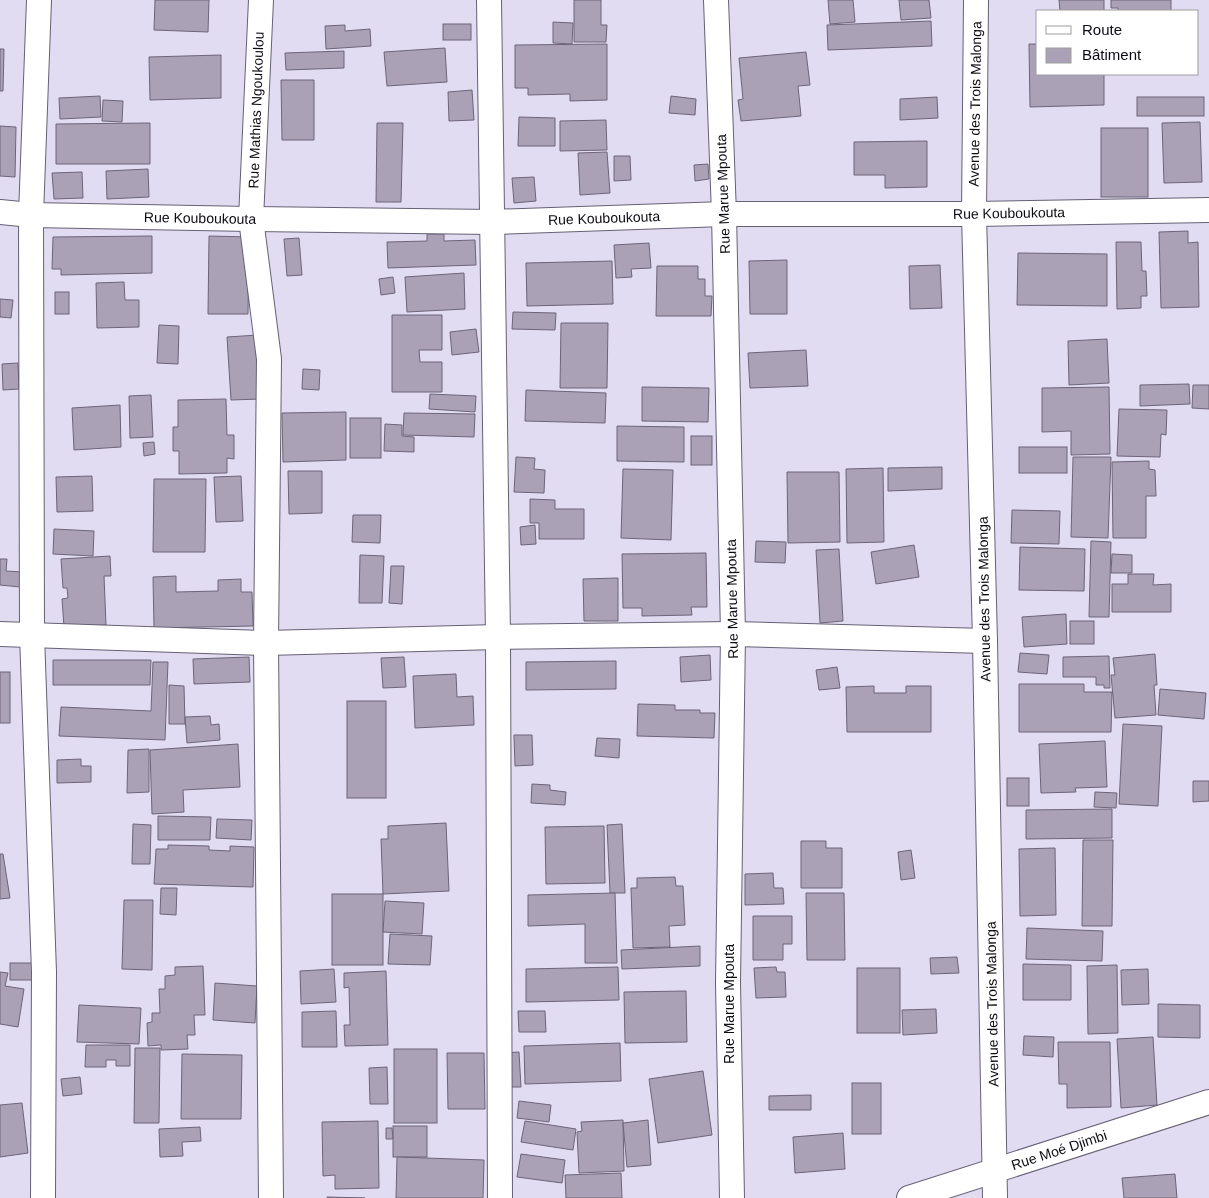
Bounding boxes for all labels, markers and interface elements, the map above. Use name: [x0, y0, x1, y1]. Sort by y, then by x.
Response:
legend: [1036, 10, 1199, 75]
street label: Avenue des Trois Malonga: [966, 21, 984, 187]
text: Route: [1082, 21, 1122, 38]
street label: Rue Mathias Ngoukoulou: [245, 31, 267, 189]
text: Bâtiment: [1082, 46, 1142, 63]
street label: Rue Marue Mpouta: [713, 134, 733, 254]
street label: Rue Kouboukouta: [953, 204, 1065, 222]
street label: Rue Kouboukouta: [548, 208, 661, 228]
street label: Rue Kouboukouta: [144, 209, 256, 227]
street label: Avenue des Trois Malonga: [975, 516, 993, 682]
street label: Rue Marue Mpouta: [723, 539, 741, 659]
street label: Avenue des Trois Malonga: [983, 921, 1001, 1087]
street label: Rue Marue Mpouta: [721, 944, 737, 1064]
street label: Rue Moé Djimbi: [1009, 1127, 1109, 1173]

